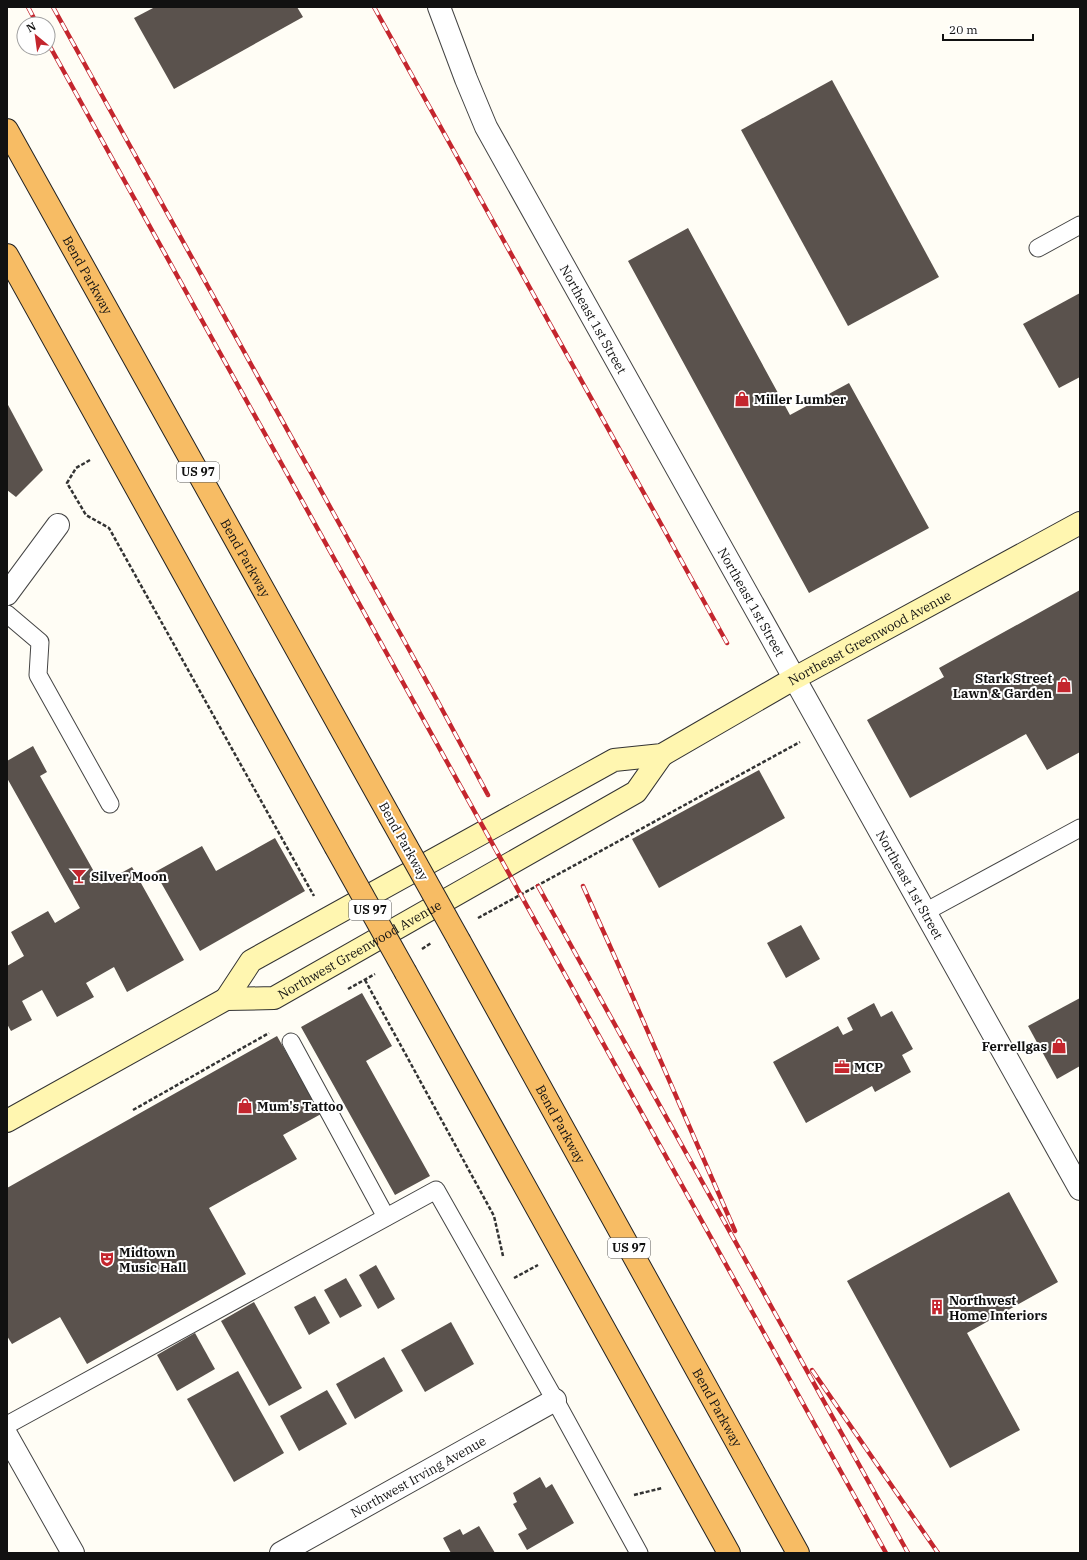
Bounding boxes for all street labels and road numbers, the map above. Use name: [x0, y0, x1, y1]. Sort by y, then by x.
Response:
street label: Bend Parkway: [59, 233, 116, 318]
street label: Northeast 1st Street: [556, 262, 630, 377]
road number: US 97: [177, 462, 219, 482]
street label: Bend Parkway: [217, 516, 274, 600]
street label: Northeast 1st Street: [714, 545, 789, 660]
street label: Northeast Greenwood Avenue: [785, 587, 954, 689]
street label: Bend Parkway: [375, 799, 432, 884]
street label: Northeast 1st Street: [872, 827, 947, 943]
street label: Northwest Greenwood Avenue: [275, 897, 445, 1003]
road number: US 97: [349, 900, 391, 920]
street label: Bend Parkway: [532, 1082, 589, 1167]
road number: US 97: [608, 1238, 650, 1258]
street label: Bend Parkway: [689, 1365, 746, 1450]
street label: Northwest Irving Avenue: [348, 1432, 489, 1522]

